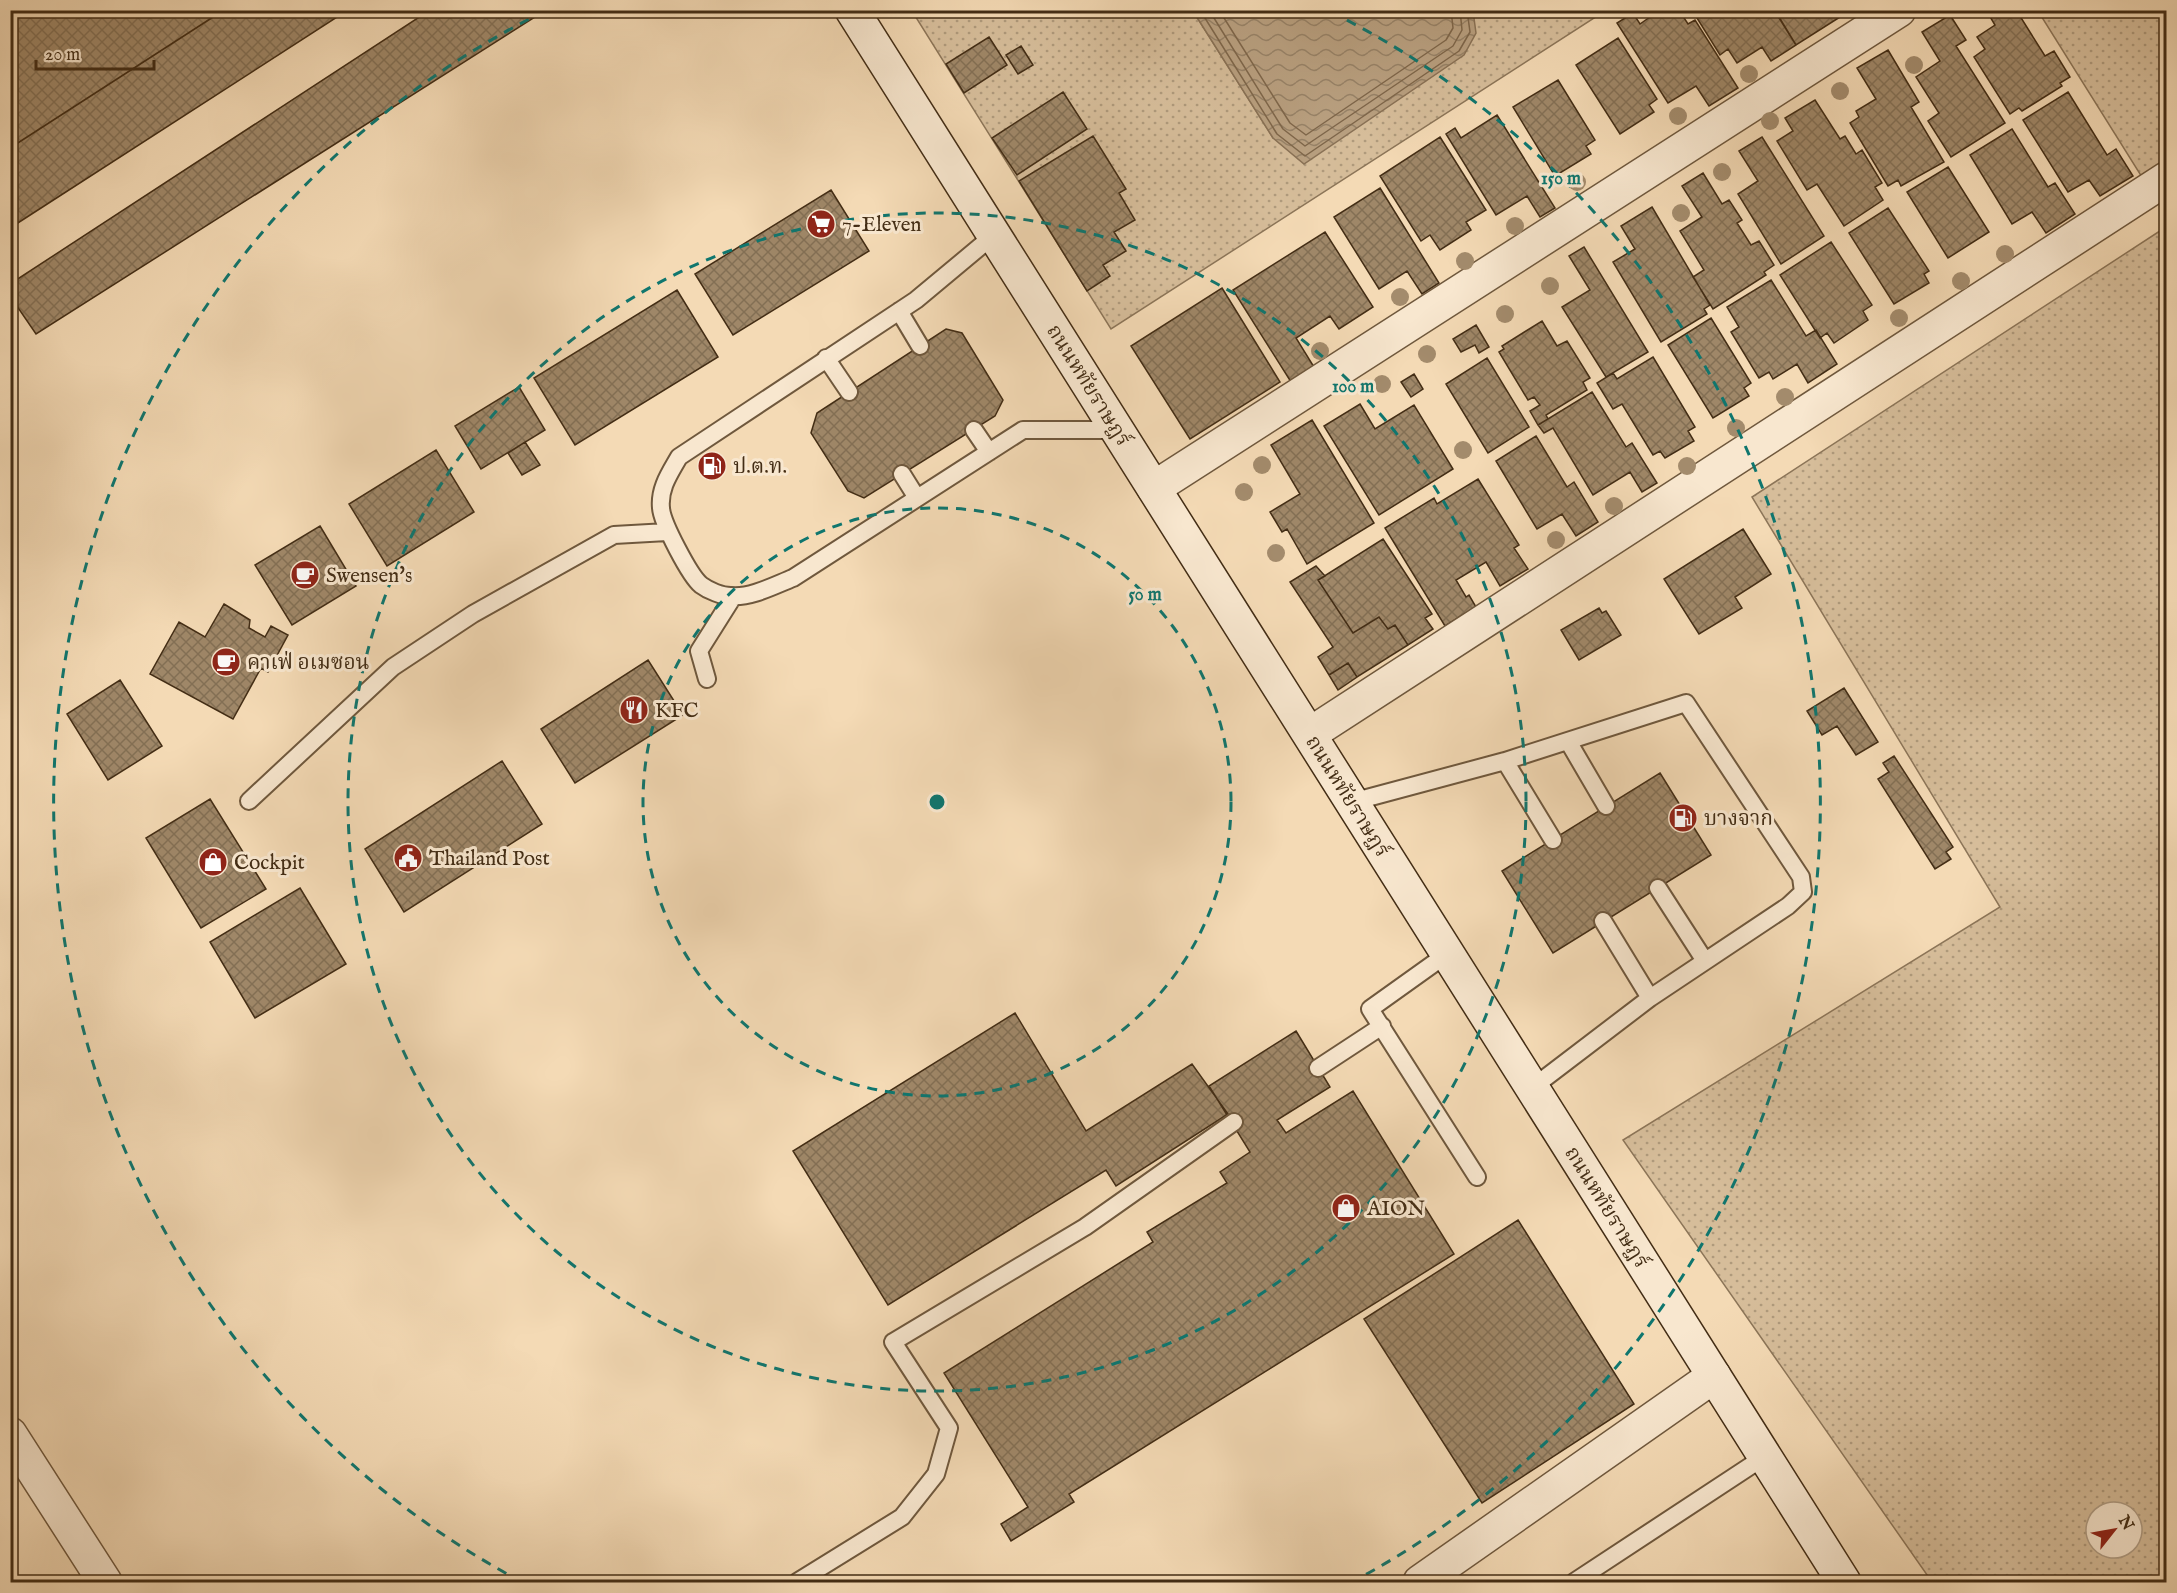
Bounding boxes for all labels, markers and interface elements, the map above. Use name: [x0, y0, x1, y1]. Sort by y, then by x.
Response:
scale bar: [36, 33, 154, 71]
text: 20 m: [45, 44, 80, 67]
text: 150 m: [1541, 168, 1581, 191]
supermarket icon: 7-Eleven: [805, 208, 837, 240]
place label: 7-Eleven: [842, 212, 921, 239]
street label: ถนนหทัยราษฎร์: [1039, 319, 1137, 453]
text: 100 m: [1332, 376, 1374, 399]
fuel station icon: ป.ต.ท.: [696, 450, 728, 482]
place label: ป.ต.ท.: [733, 454, 787, 481]
cafe icon: Swensen's: [289, 559, 321, 591]
place label: Swensen's: [326, 563, 412, 590]
text: 50 m: [1128, 584, 1162, 607]
cafe icon: คาเฟ่ อเมซอน: [210, 646, 242, 678]
place label: คาเฟ่ อเมซอน: [247, 650, 370, 677]
restaurant icon: KFC: [618, 694, 650, 726]
place label: KFC: [655, 698, 699, 725]
street label: ถนนหทัยราษฎร์: [1298, 730, 1396, 864]
centre of rings: [927, 792, 947, 812]
fuel station icon: บางจาก: [1667, 802, 1699, 834]
place label: บางจาก: [1704, 806, 1773, 833]
public building icon: Thailand Post: [392, 842, 424, 874]
shop icon: Cockpit: [197, 846, 229, 878]
place label: Thailand Post: [429, 846, 550, 873]
place label: Cockpit: [234, 850, 305, 877]
street label: ถนนหทัยราษฎร์: [1557, 1141, 1655, 1275]
shop icon: AION: [1330, 1192, 1362, 1224]
place label: AION: [1366, 1196, 1425, 1223]
north arrow: [2084, 1500, 2144, 1560]
text: N: [2112, 1511, 2137, 1535]

